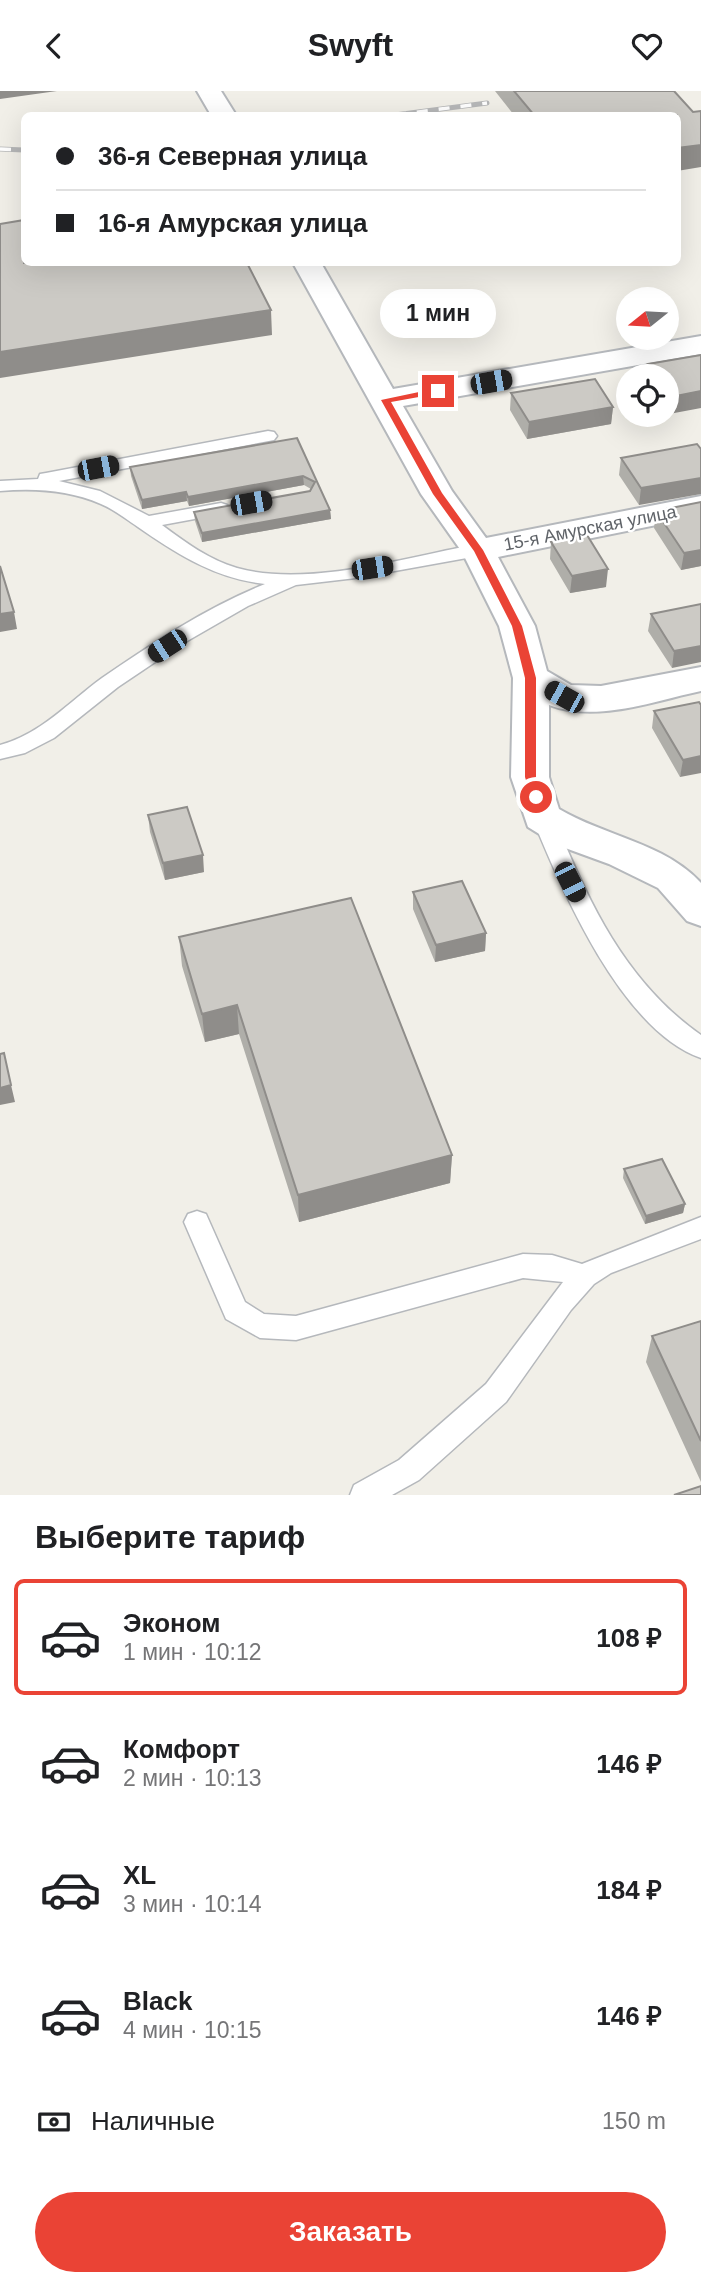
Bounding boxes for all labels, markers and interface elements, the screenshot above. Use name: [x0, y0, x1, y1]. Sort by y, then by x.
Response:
icon: back: [35, 27, 73, 65]
text: Swyft: [308, 27, 393, 63]
icon: heart: [628, 27, 666, 65]
text: 36-я Северная улица: [98, 141, 367, 171]
text: 16-я Амурская улица: [98, 208, 367, 238]
north arrow: [616, 287, 679, 350]
map controls: [616, 287, 679, 427]
callout: 1 мин: [380, 289, 496, 338]
text: 1 мин: [406, 300, 470, 326]
button: locate: [616, 364, 679, 427]
car: [469, 368, 514, 396]
route end: [422, 375, 454, 407]
car: [76, 454, 121, 482]
car: [229, 489, 274, 517]
street label: 15-я Амурская улица: [502, 501, 679, 555]
car: [350, 554, 395, 582]
car: [144, 626, 191, 666]
car: [541, 678, 588, 716]
route start: [520, 781, 552, 813]
car: [552, 859, 589, 905]
text: Выберите тариф: [35, 1519, 305, 1555]
icon: car: [39, 1606, 102, 1669]
text: Эконом: [123, 1608, 221, 1638]
text: 108 ₽: [596, 1623, 662, 1653]
text: 1 мин · 10:12: [123, 1639, 262, 1665]
icon: car: [39, 1732, 102, 1795]
text: Комфорт: [123, 1734, 240, 1764]
text: 146 ₽: [596, 1749, 662, 1779]
text: 2 мин · 10:13: [123, 1765, 262, 1791]
icon: car: [39, 1858, 102, 1921]
text: XL: [123, 1860, 156, 1890]
text: 184 ₽: [596, 1875, 662, 1905]
text: 3 мин · 10:14: [123, 1891, 262, 1917]
icon: car: [39, 1984, 102, 2047]
text: Black: [123, 1986, 192, 2016]
text: 146 ₽: [596, 2001, 662, 2031]
text: 4 мин · 10:15: [123, 2017, 262, 2043]
icon: cash: [35, 2103, 73, 2141]
text: Наличные: [91, 2106, 215, 2136]
text: 150 m: [602, 2108, 666, 2134]
button: Заказать: [35, 2192, 666, 2272]

